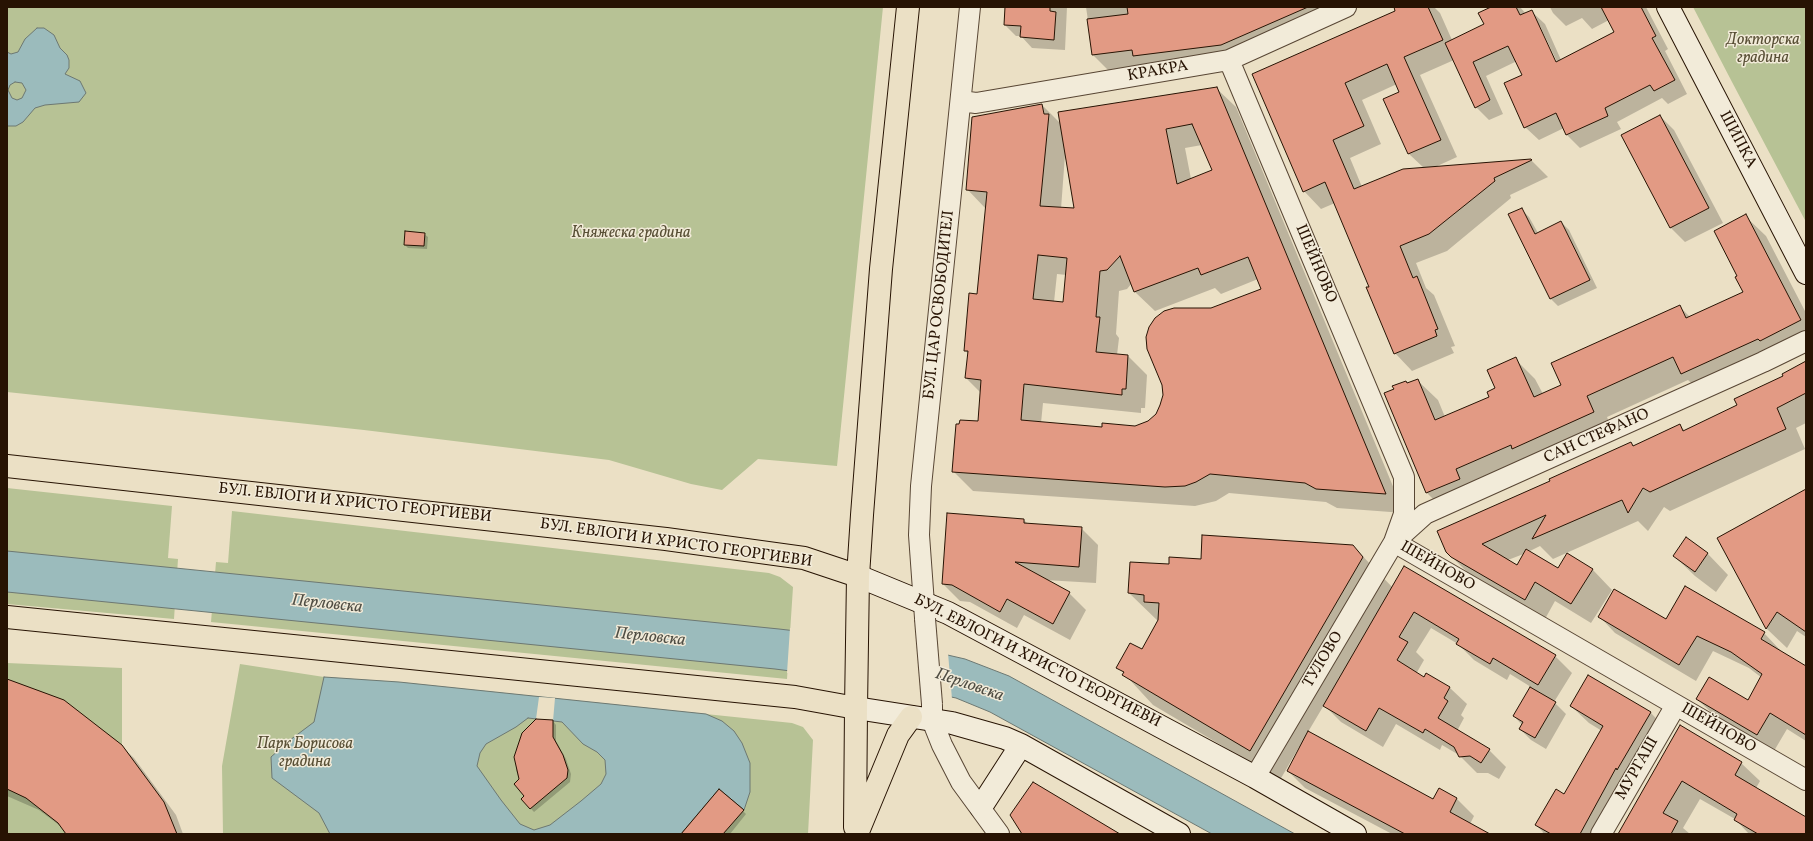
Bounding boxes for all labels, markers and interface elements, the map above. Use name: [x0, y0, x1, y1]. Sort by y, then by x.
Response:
park label: Докторска градина: [1726, 31, 1800, 69]
street label: КРАКРА: [1126, 57, 1190, 87]
street label: ШИПКА: [1714, 108, 1760, 172]
street label: БУЛ. ЦАР ОСВОБОДИТЕЛ: [921, 209, 959, 401]
street label: ШЕЙНОВО: [1290, 222, 1340, 306]
park label: Княжеска градина: [571, 224, 691, 244]
street label: САН СТЕФАНО: [1541, 405, 1653, 469]
street label: БУЛ. ЕВЛОГИ И ХРИСТО ГЕОРГИЕВИ: [217, 480, 493, 528]
street label: БУЛ. ЕВЛОГИ И ХРИСТО ГЕОРГИЕВИ: [539, 515, 813, 573]
street label: ШЕЙНОВО: [1396, 538, 1478, 596]
water label: Перловска: [291, 591, 363, 619]
street label: БУЛ. ЕВЛОГИ И ХРИСТО ГЕОРГИЕВИ: [910, 591, 1164, 733]
water label: Перловска: [614, 624, 686, 652]
street label: ТУЛОВО: [1300, 628, 1348, 692]
water label: Перловска: [932, 665, 1006, 707]
street label: ШЕЙНОВО: [1677, 700, 1759, 758]
street label: МУРГАШ: [1612, 734, 1664, 804]
park label: Парк Борисова градина: [257, 735, 353, 773]

